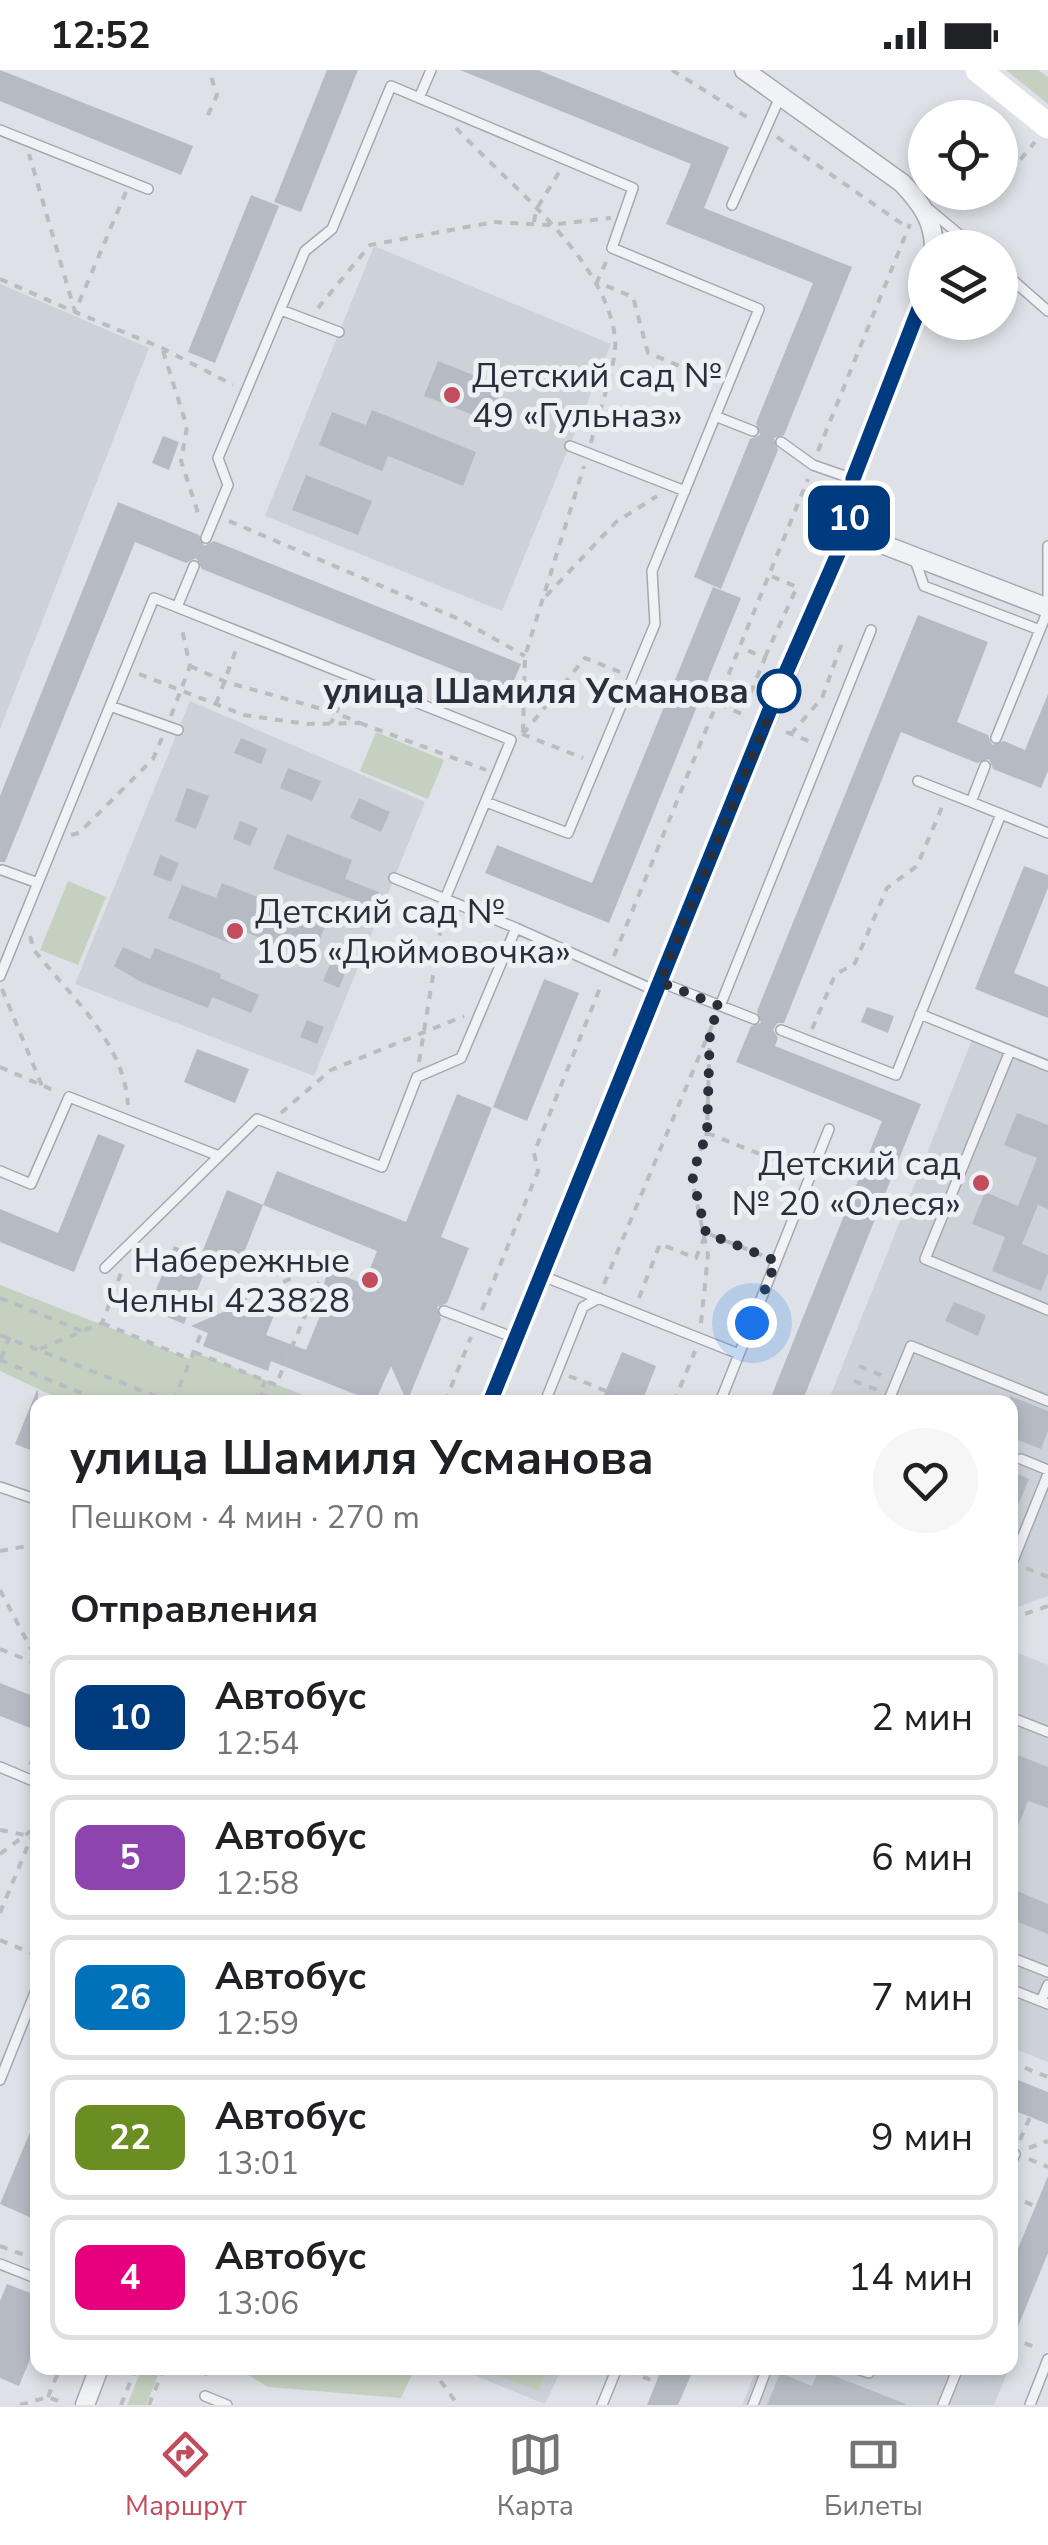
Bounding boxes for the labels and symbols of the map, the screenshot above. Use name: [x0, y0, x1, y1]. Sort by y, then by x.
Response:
place label: Детский сад № 49 «Гульназ»: [472, 352, 721, 439]
marker: Детский сад № 49 «Гульназ»: [441, 384, 463, 406]
line badge: 10: [804, 486, 894, 550]
place label: улица Шамиля Усманова: [323, 668, 749, 715]
marker: улица Шамиля Усманова: [758, 670, 800, 712]
place label: Детский сад № 105 «Дюймовочка»: [255, 888, 571, 975]
marker: Детский сад № 105 «Дюймовочка»: [224, 920, 246, 942]
place label: Детский сад № 20 «Олеся»: [731, 1140, 961, 1227]
marker: Детский сад № 20 «Олеся»: [970, 1172, 992, 1194]
place label: Набережные Челны 423828: [106, 1237, 350, 1324]
marker: Набережные Челны 423828: [359, 1269, 381, 1291]
your location: [727, 1298, 777, 1348]

